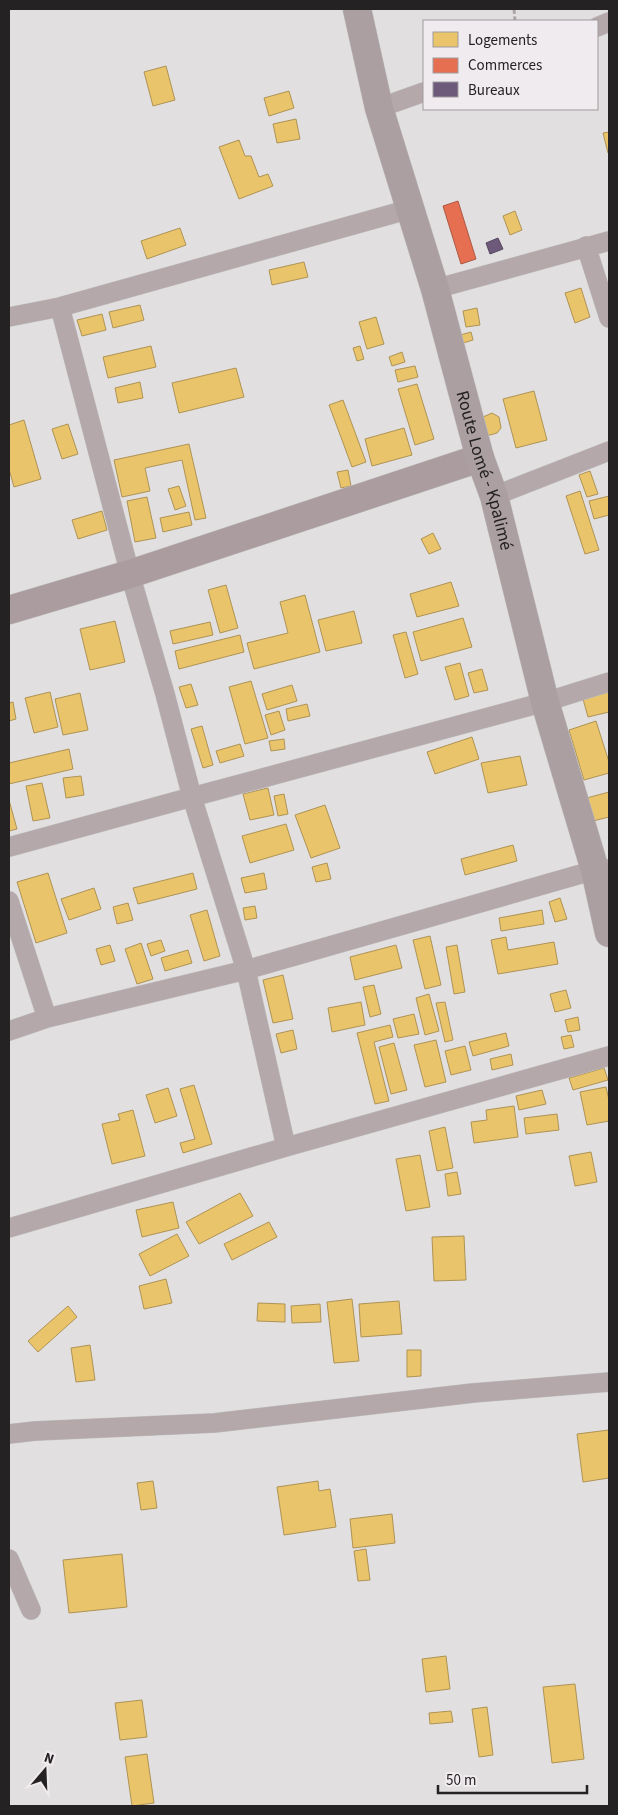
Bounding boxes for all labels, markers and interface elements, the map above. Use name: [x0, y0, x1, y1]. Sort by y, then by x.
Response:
legend: [423, 20, 598, 110]
text: Logements: [468, 30, 537, 51]
text: Commerces: [468, 55, 542, 76]
text: Bureaux: [468, 80, 520, 101]
street label: Route Lomé - Kpalimé: [450, 388, 519, 553]
north arrow: [20, 1745, 70, 1795]
text: N: [41, 1748, 57, 1770]
scale bar: [438, 1762, 587, 1794]
text: 50 m: [446, 1770, 476, 1791]

